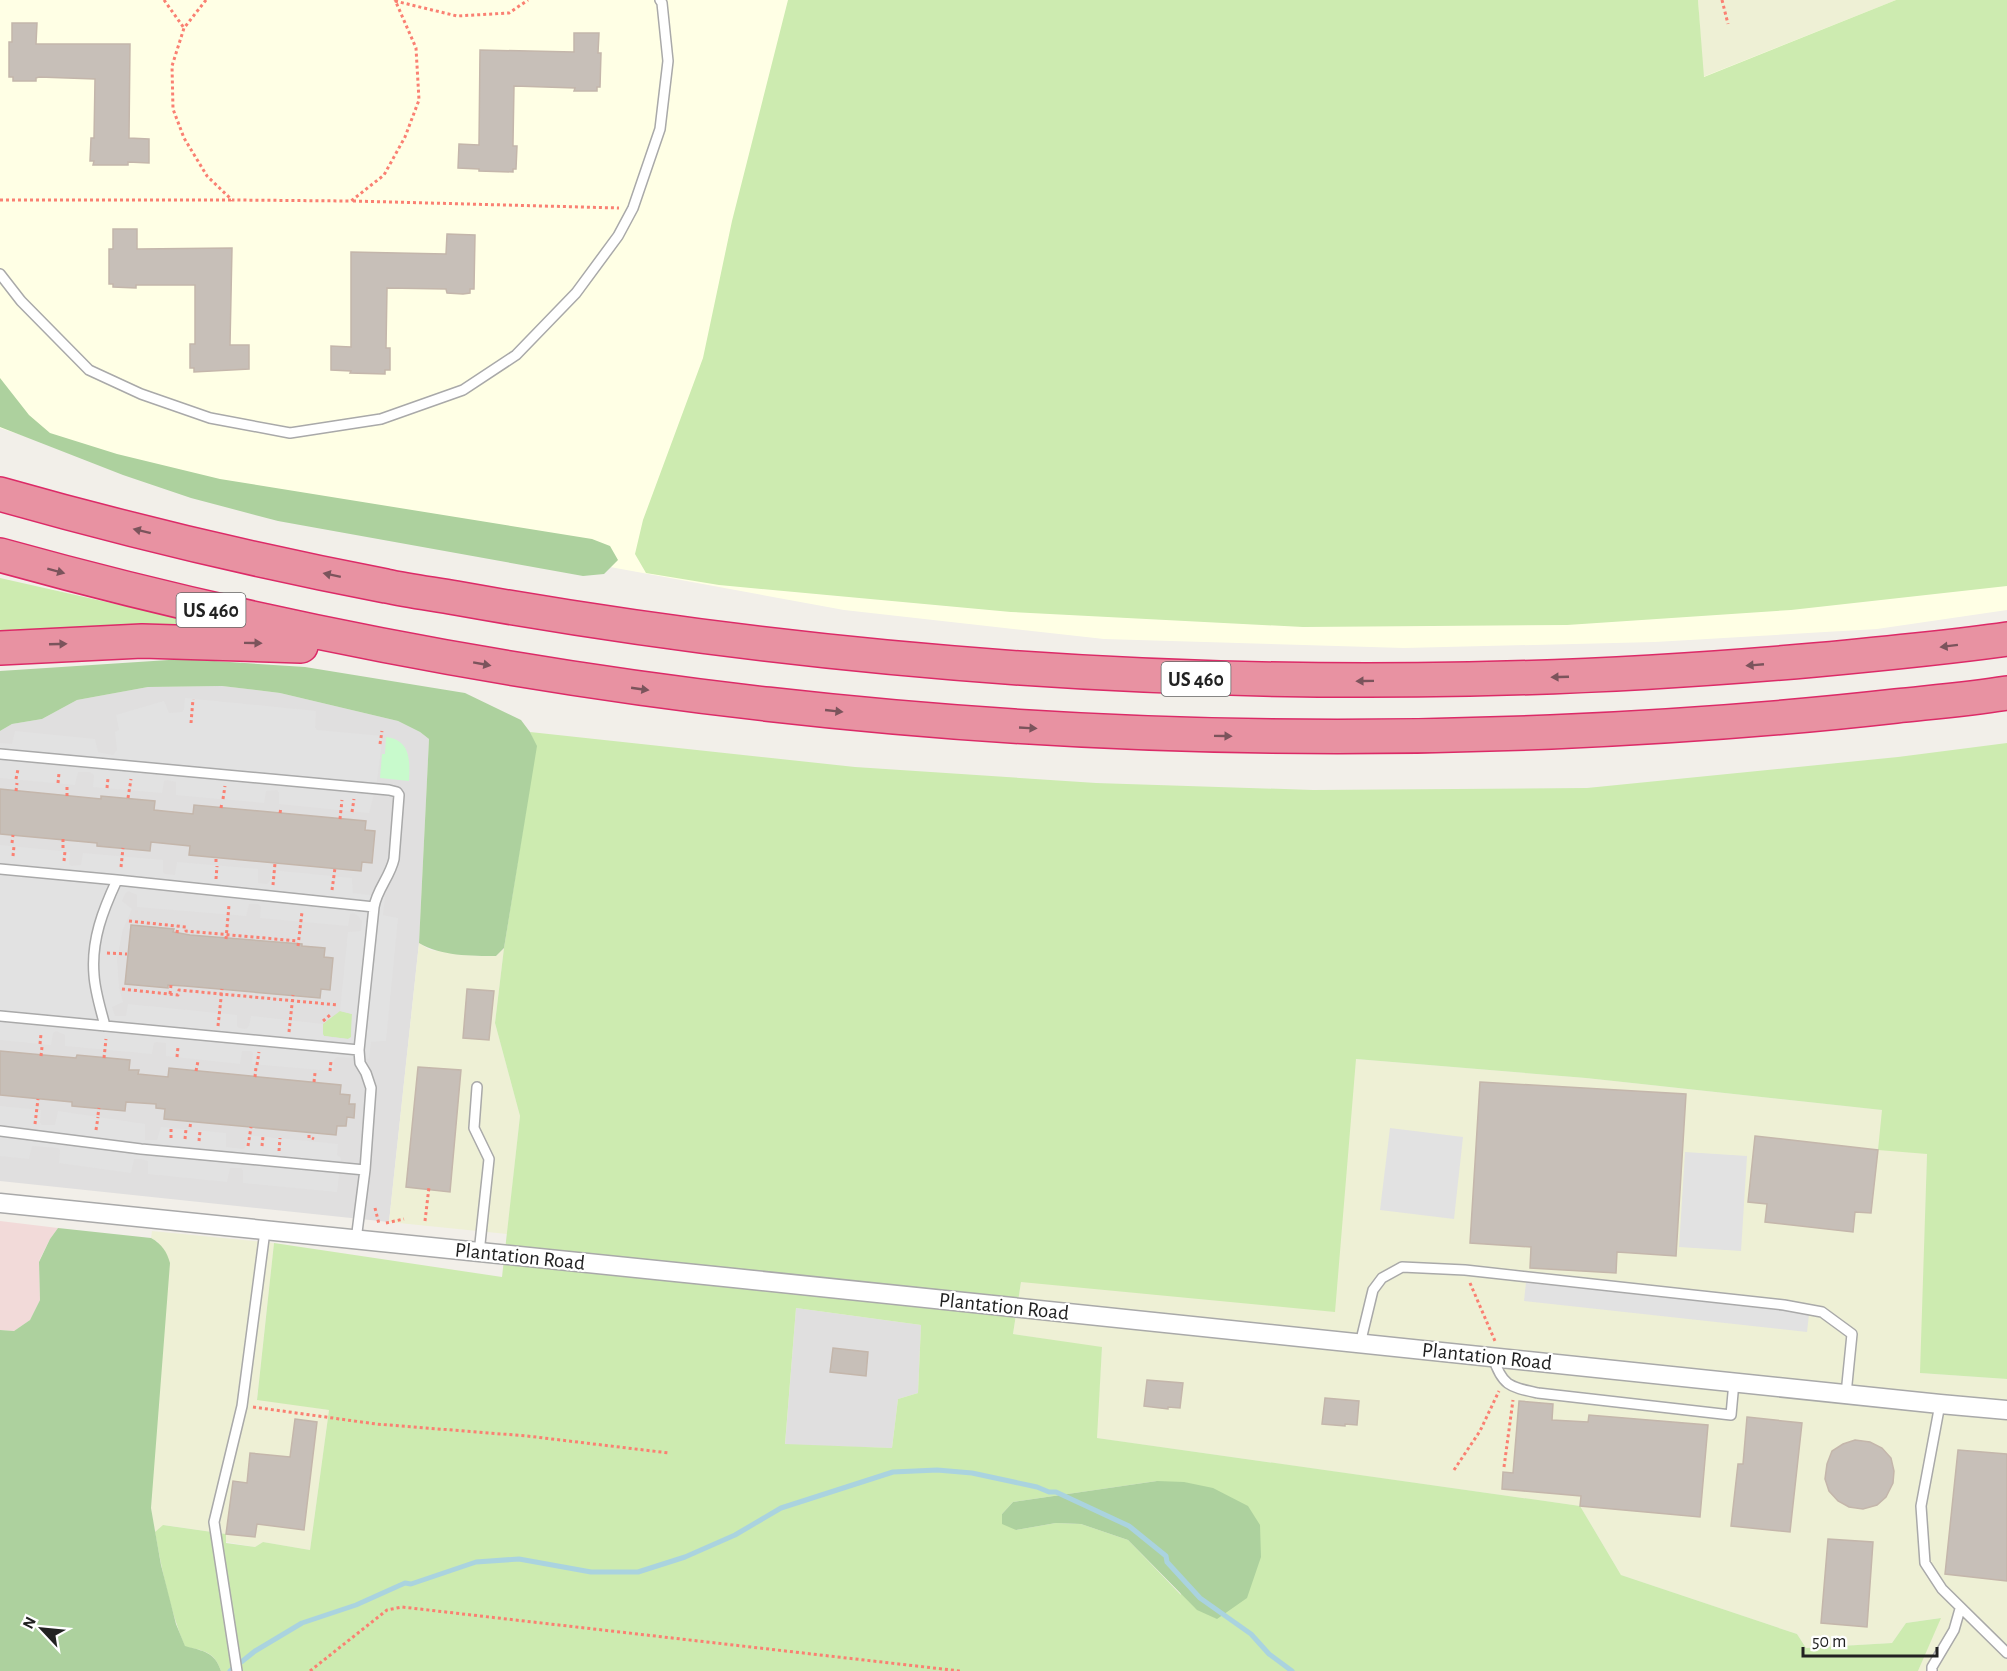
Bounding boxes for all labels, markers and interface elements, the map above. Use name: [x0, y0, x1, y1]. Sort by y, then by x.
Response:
one-way arrow: [133, 525, 151, 535]
one-way arrow: [47, 566, 66, 576]
one-way arrow: [322, 570, 341, 579]
road number: US 460: [176, 593, 246, 627]
one-way arrow: [244, 638, 263, 648]
one-way arrow: [49, 640, 68, 649]
one-way arrow: [1939, 641, 1958, 651]
one-way arrow: [472, 660, 491, 669]
one-way arrow: [1745, 660, 1764, 670]
road number: US 460: [1162, 662, 1230, 696]
one-way arrow: [1551, 672, 1570, 681]
one-way arrow: [1356, 676, 1375, 686]
one-way arrow: [631, 684, 650, 693]
one-way arrow: [825, 707, 844, 716]
one-way arrow: [1019, 723, 1038, 732]
one-way arrow: [1214, 731, 1233, 741]
street label: Plantation Road: [454, 1239, 586, 1274]
street label: Plantation Road: [938, 1289, 1070, 1324]
street label: Plantation Road: [1421, 1339, 1553, 1374]
north arrow: [12, 1599, 72, 1659]
text: N: [20, 1614, 39, 1631]
scale bar: [1803, 1620, 1936, 1658]
text: 50 m: [1812, 1633, 1846, 1651]

